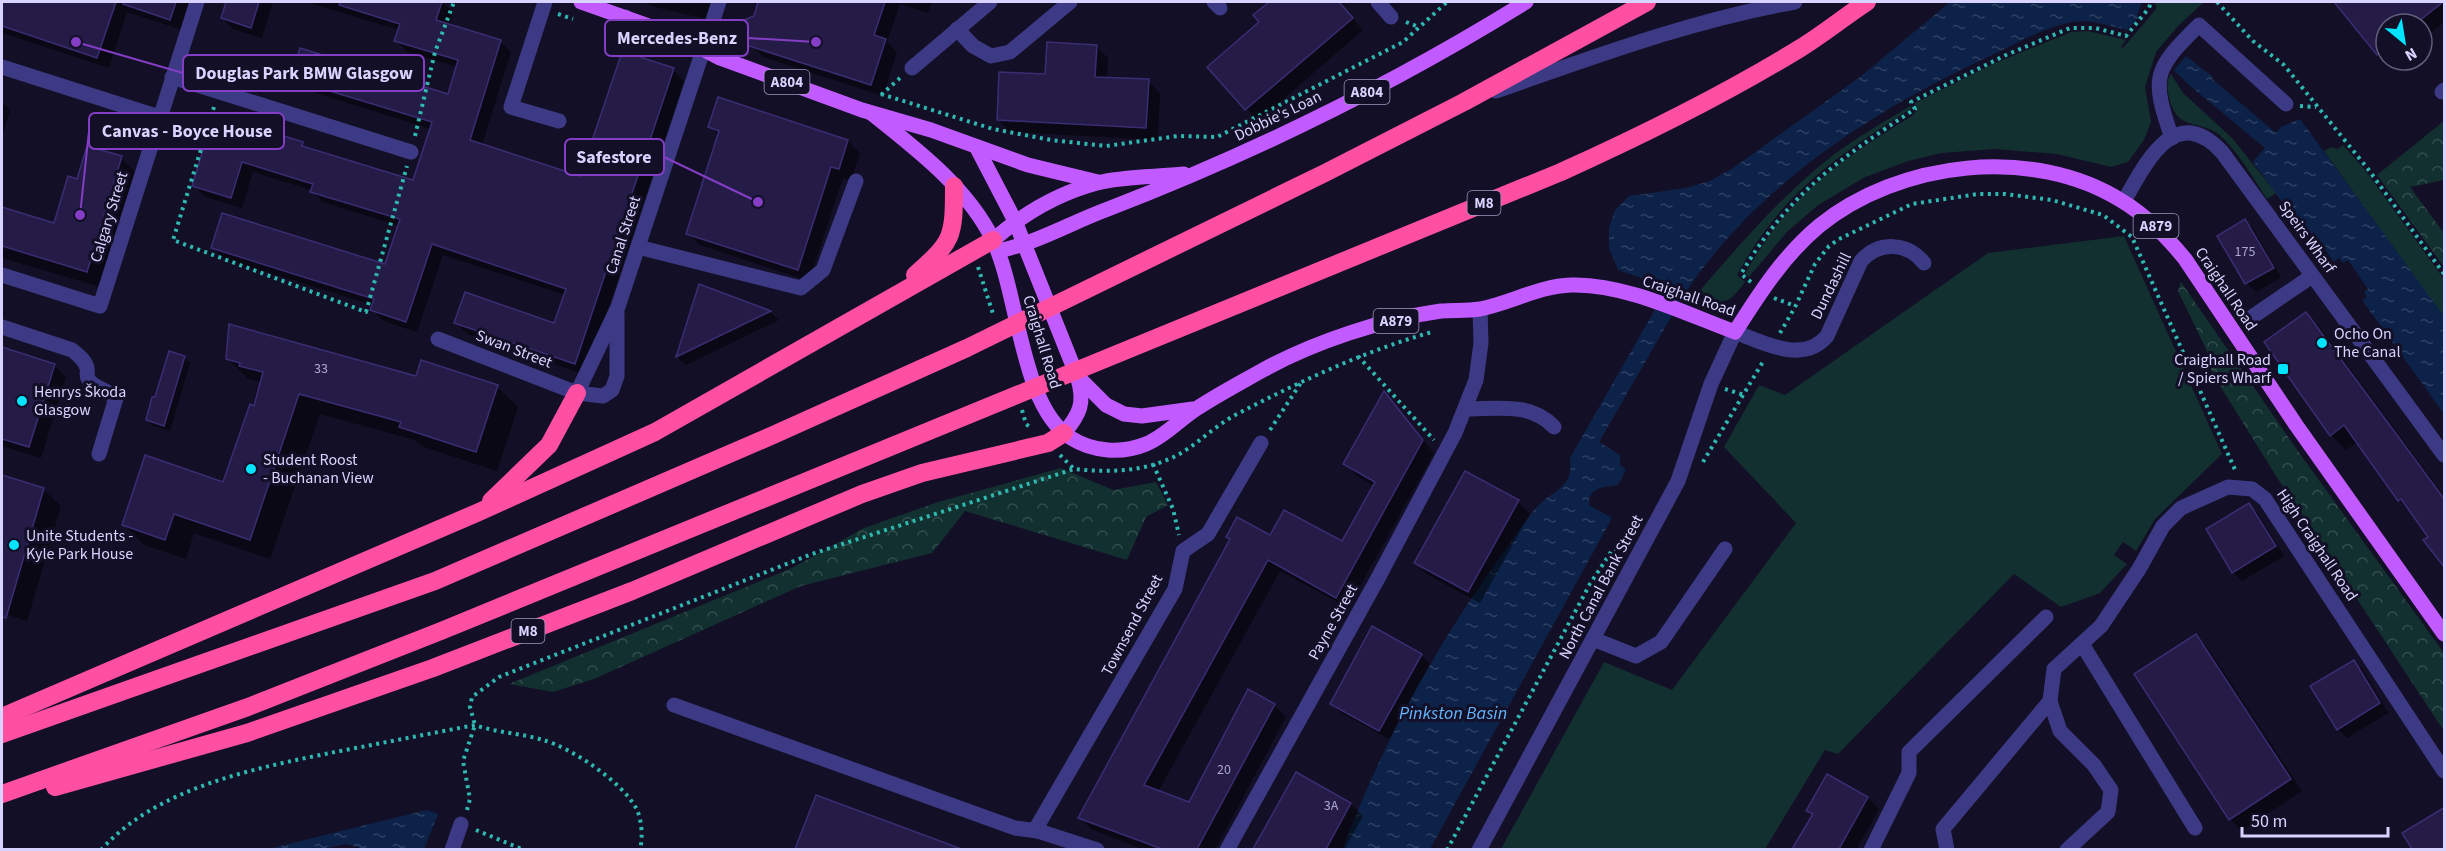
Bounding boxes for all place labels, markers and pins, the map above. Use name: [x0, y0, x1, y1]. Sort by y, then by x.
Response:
callout: Mercedes-Benz: [605, 20, 748, 56]
callout: Douglas Park BMW Glasgow: [183, 55, 424, 91]
callout: Canvas - Boyce House: [89, 113, 284, 149]
callout: Safestore: [565, 139, 664, 175]
place label: Ocho On The Canal: [2334, 323, 2401, 363]
marker: Ocho On The Canal: [2315, 336, 2329, 350]
place label: Craighall Road / Spiers Wharf: [2174, 349, 2272, 389]
marker: Craighall Road / Spiers Wharf: [2276, 362, 2290, 376]
place label: Henrys Škoda Glasgow: [34, 381, 126, 421]
marker: Henrys Škoda Glasgow: [15, 394, 29, 408]
place label: Student Roost - Buchanan View: [263, 449, 374, 489]
marker: Student Roost - Buchanan View: [244, 462, 258, 476]
place label: Unite Students - Kyle Park House: [26, 525, 133, 565]
marker: Unite Students - Kyle Park House: [7, 538, 21, 552]

